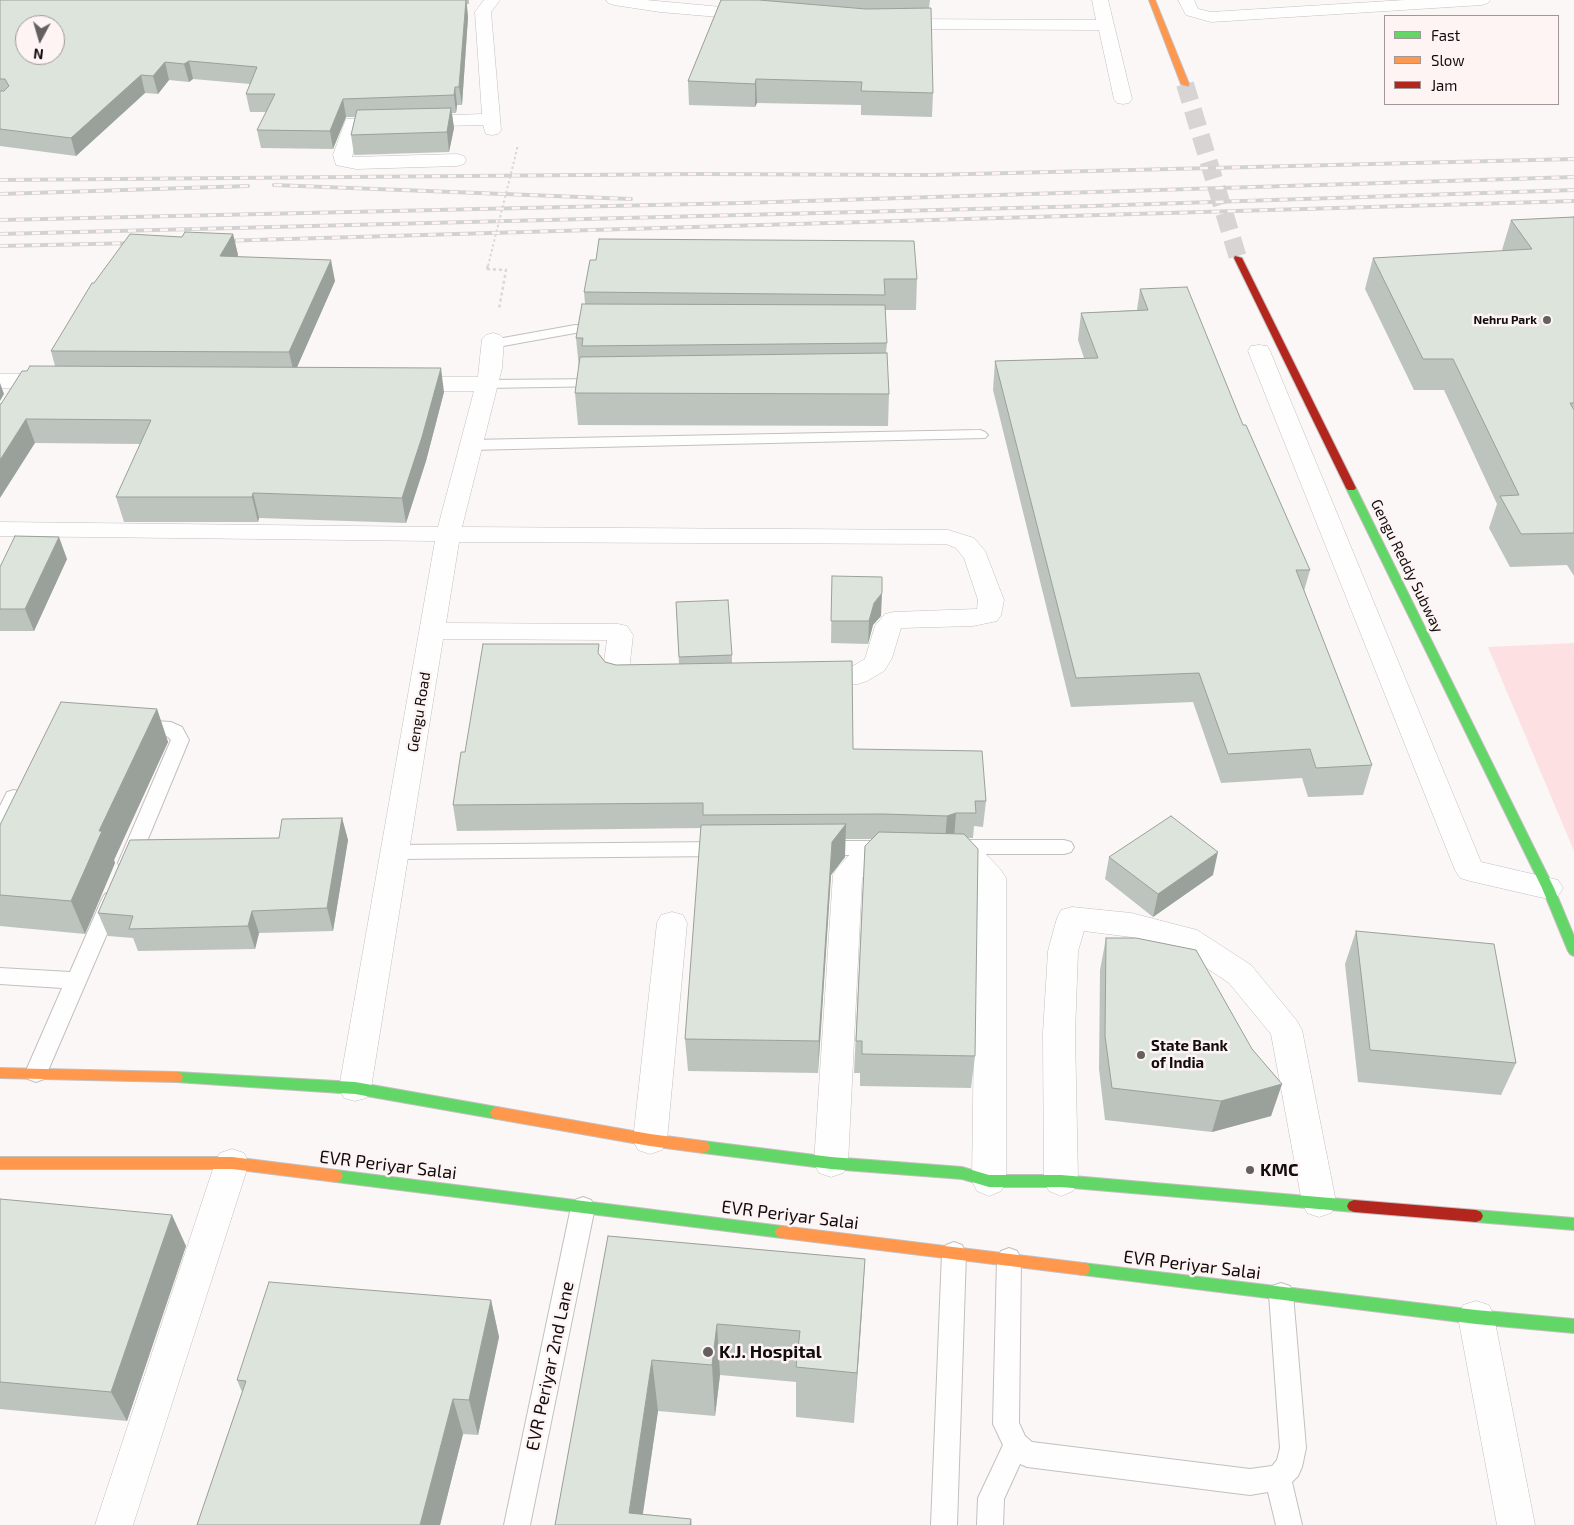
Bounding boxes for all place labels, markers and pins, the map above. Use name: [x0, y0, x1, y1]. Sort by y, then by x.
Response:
place label: Nehru Park: [1473, 313, 1537, 327]
marker: Nehru Park: [1541, 314, 1553, 326]
place label: State Bank of India: [1151, 1037, 1228, 1072]
marker: State Bank of India: [1135, 1049, 1147, 1061]
place label: KMC: [1260, 1159, 1298, 1181]
marker: KMC: [1244, 1164, 1256, 1176]
place label: K.J. Hospital: [719, 1341, 822, 1363]
marker: K.J. Hospital: [701, 1345, 715, 1359]

